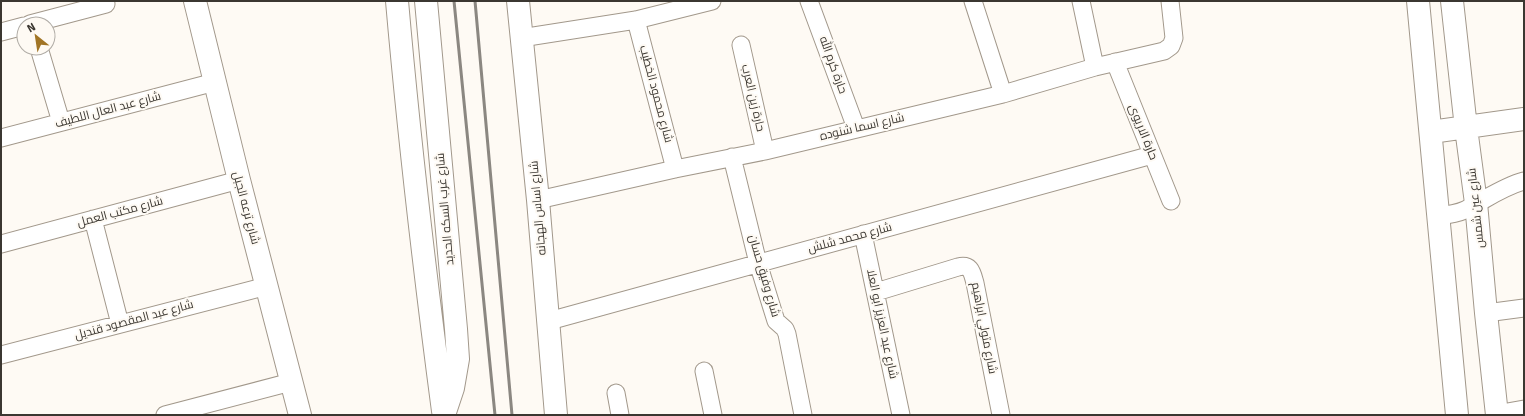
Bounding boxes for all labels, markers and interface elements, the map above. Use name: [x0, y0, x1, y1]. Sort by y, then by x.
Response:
north arrow: [16, 16, 56, 56]
text: N: [25, 20, 38, 35]
street label: حارة كرم الله: [816, 34, 851, 96]
street label: شارع محمود الخطيب: [636, 44, 676, 144]
street label: حارة زين العرب: [738, 63, 768, 133]
street label: شارع عبد العال اللطيف: [53, 89, 163, 131]
street label: حارة الاريوى: [1125, 102, 1161, 162]
street label: شارع اسما شنوده: [818, 110, 906, 144]
street label: شارع غرب السكه الحديد: [433, 152, 457, 266]
street label: شارع اساس الهجانه: [526, 160, 550, 256]
street label: شارع عين شمس: [1464, 167, 1488, 249]
street label: شارع ترعه الجبل: [229, 170, 263, 246]
street label: شارع مكتب العمل: [76, 193, 165, 231]
street label: شارع محمد شلش: [806, 220, 894, 256]
street label: شارع وفيق حسان: [745, 233, 783, 319]
street label: شارع عبد العزيز ابو العلا: [863, 268, 901, 380]
street label: شارع متولي ابراهيم: [966, 281, 1000, 376]
street label: شارع عبد المقصود قنديل: [73, 297, 195, 343]

